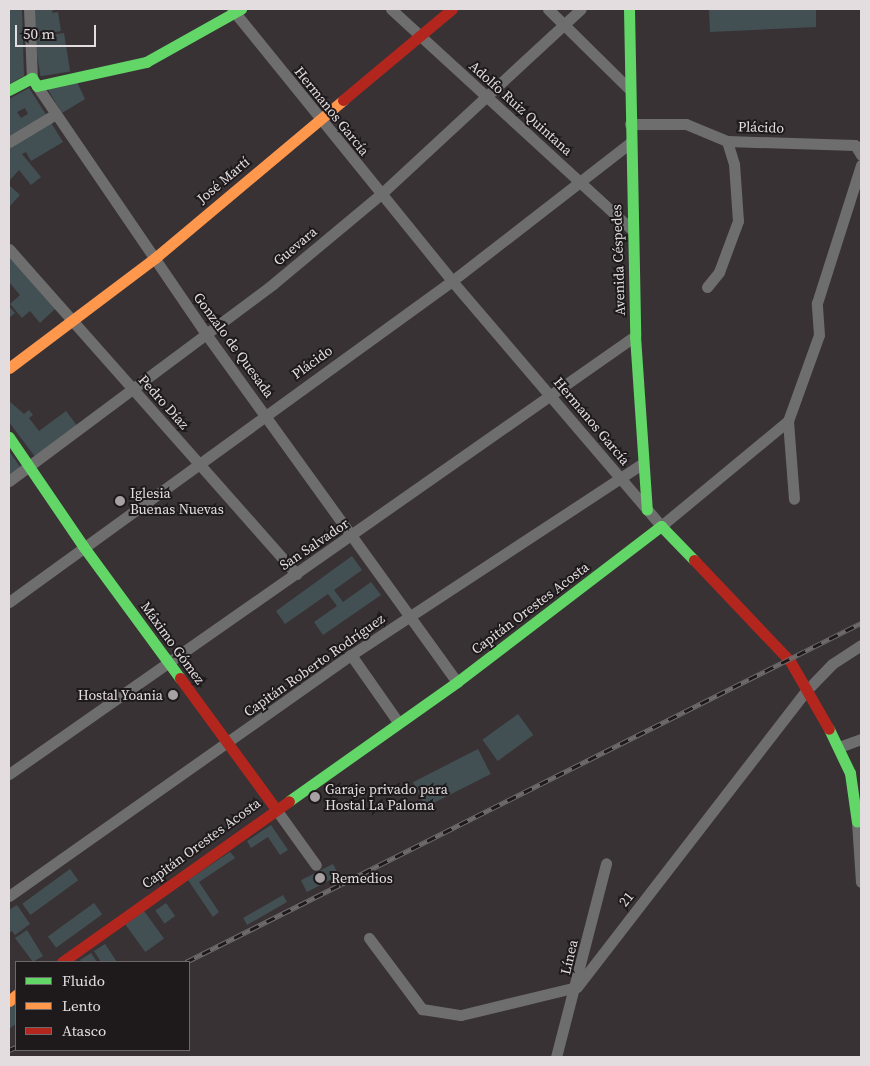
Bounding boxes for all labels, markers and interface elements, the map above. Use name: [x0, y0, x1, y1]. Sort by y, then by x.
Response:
scale bar: [18, 15, 99, 47]
text: 50 m: [23, 23, 55, 44]
street label: Adolfo Ruiz Quintana: [466, 57, 576, 159]
street label: Hermanos García: [291, 63, 373, 159]
street label: Plácido: [738, 118, 784, 136]
street label: José Martí: [193, 153, 253, 207]
street label: Avenida Céspedes: [608, 204, 628, 316]
street label: Guevara: [270, 223, 320, 269]
street label: Gonzalo de Quesada: [190, 289, 278, 401]
street label: Plácido: [288, 342, 336, 382]
street label: Pedro Díaz: [135, 371, 193, 433]
street label: Hermanos García: [550, 374, 634, 468]
place label: Iglesia Buenas Nuevas: [130, 485, 224, 518]
marker: Iglesia Buenas Nuevas: [114, 495, 126, 507]
street label: San Salvador: [276, 515, 352, 573]
street label: Capitán Orestes Acosta: [468, 558, 592, 658]
street label: Máximo Gómez: [137, 598, 209, 688]
street label: Capitán Roberto Rodríguez: [240, 610, 388, 720]
place label: Hostal Yoania: [77, 687, 163, 703]
marker: Hostal Yoania: [167, 689, 179, 701]
place label: Garaje privado para Hostal La Paloma: [325, 781, 448, 814]
marker: Garaje privado para Hostal La Paloma: [309, 791, 321, 803]
street label: Capitán Orestes Acosta: [138, 794, 264, 892]
place label: Remedios: [331, 870, 393, 886]
marker: Remedios: [313, 871, 327, 885]
street label: 21: [615, 888, 637, 910]
street label: Línea: [557, 938, 581, 976]
legend: [15, 961, 190, 1051]
text: Fluido: [62, 970, 105, 991]
text: Lento: [62, 995, 101, 1016]
text: Atasco: [62, 1020, 106, 1041]

